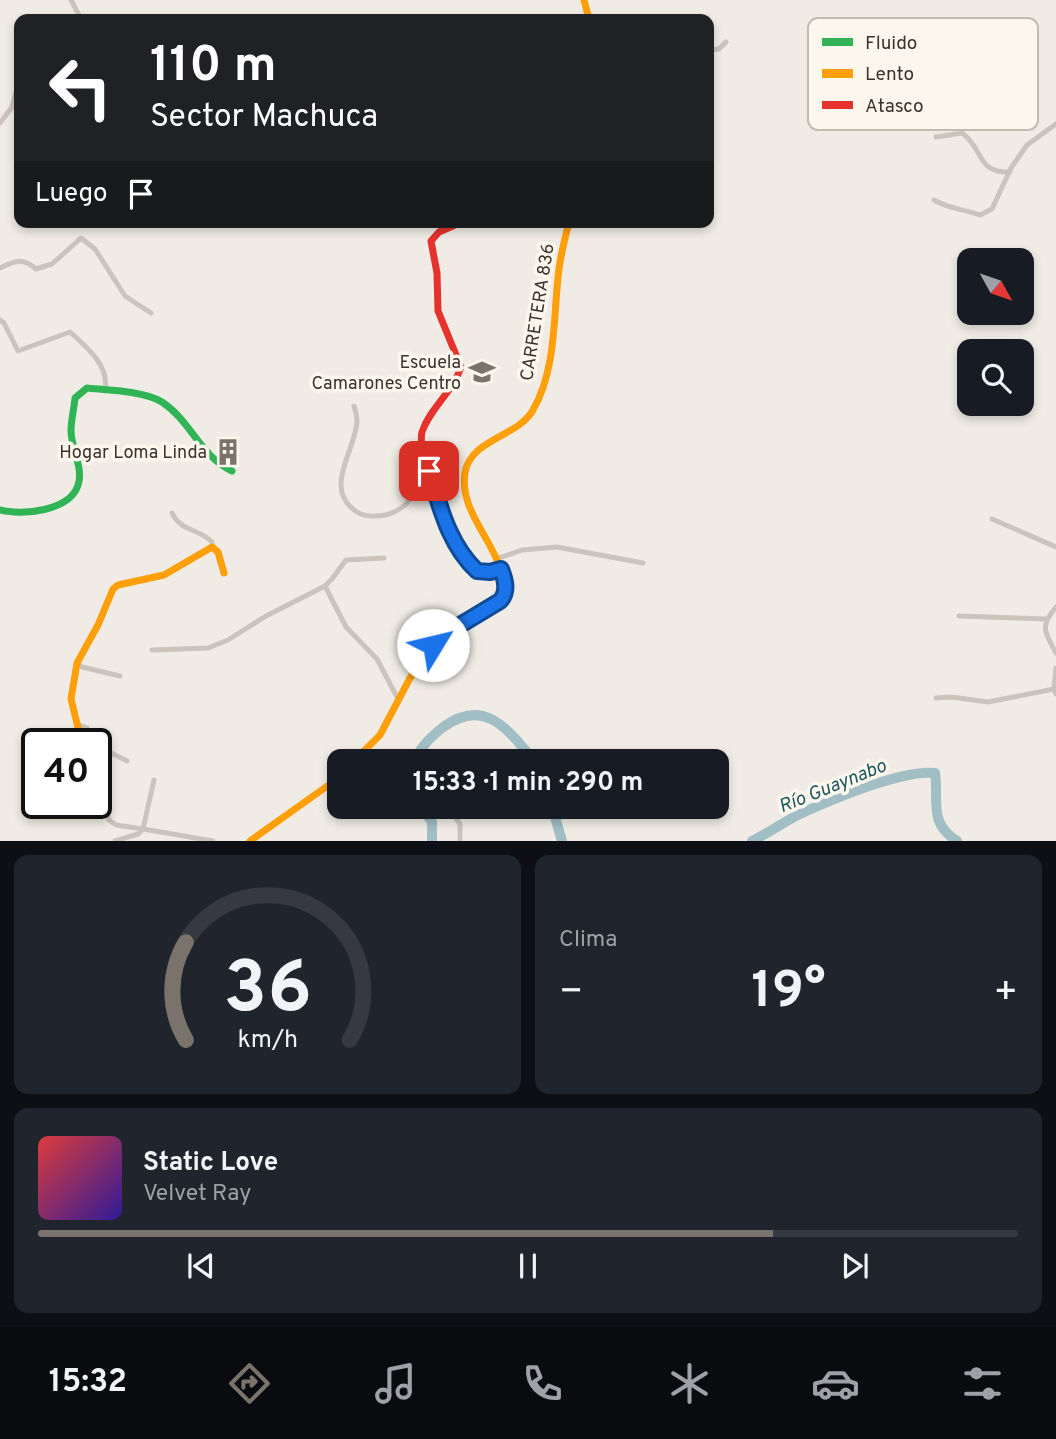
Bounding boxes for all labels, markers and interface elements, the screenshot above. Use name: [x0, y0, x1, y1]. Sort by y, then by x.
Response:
legend: [808, 18, 1038, 130]
text: Fluido: [865, 32, 917, 56]
text: 110 m: [150, 37, 277, 99]
icon: left: [35, 42, 126, 133]
text: Lento: [865, 63, 914, 87]
text: Atasco: [865, 95, 924, 119]
text: Sector Machuca: [150, 98, 378, 138]
icon: arrive: [122, 175, 160, 213]
text: Luego: [35, 178, 108, 211]
street label: CARRETERA 836: [516, 242, 561, 383]
north arrow: [957, 248, 1034, 326]
map controls: [957, 248, 1034, 416]
button: search: [957, 339, 1034, 416]
place label: Escuela Camarones Centro: [311, 352, 461, 396]
school or university icon: Escuela Camarones Centro: [467, 357, 497, 387]
building icon: Hogar Loma Linda: [213, 437, 243, 467]
pin: [399, 441, 459, 501]
place label: Hogar Loma Linda: [59, 442, 207, 465]
icon: arrive: [410, 452, 448, 490]
position arrow: [396, 608, 470, 682]
speed limit sign: 40: [21, 728, 112, 819]
water label: Río Guaynabo: [775, 754, 891, 819]
text: 15:33 · 1 min · 290 m: [413, 767, 643, 800]
text: Clima: [559, 926, 617, 955]
text: 36: [223, 947, 312, 1039]
text: 19°: [751, 960, 826, 1026]
text: −: [559, 969, 584, 1018]
text: +: [993, 969, 1018, 1018]
text: km/h: [237, 1025, 298, 1057]
text: Static Love: [143, 1147, 278, 1180]
text: Velvet Ray: [143, 1180, 251, 1209]
icon: previous: [182, 1247, 220, 1285]
icon: pause: [509, 1247, 547, 1285]
icon: next: [836, 1247, 874, 1285]
icon: directions: [225, 1359, 274, 1408]
icon: music: [371, 1359, 420, 1408]
icon: phone: [518, 1359, 567, 1408]
icon: climate: [665, 1359, 714, 1408]
icon: car: [811, 1359, 860, 1408]
icon: filters: [958, 1359, 1007, 1408]
text: 15:32: [49, 1363, 127, 1403]

